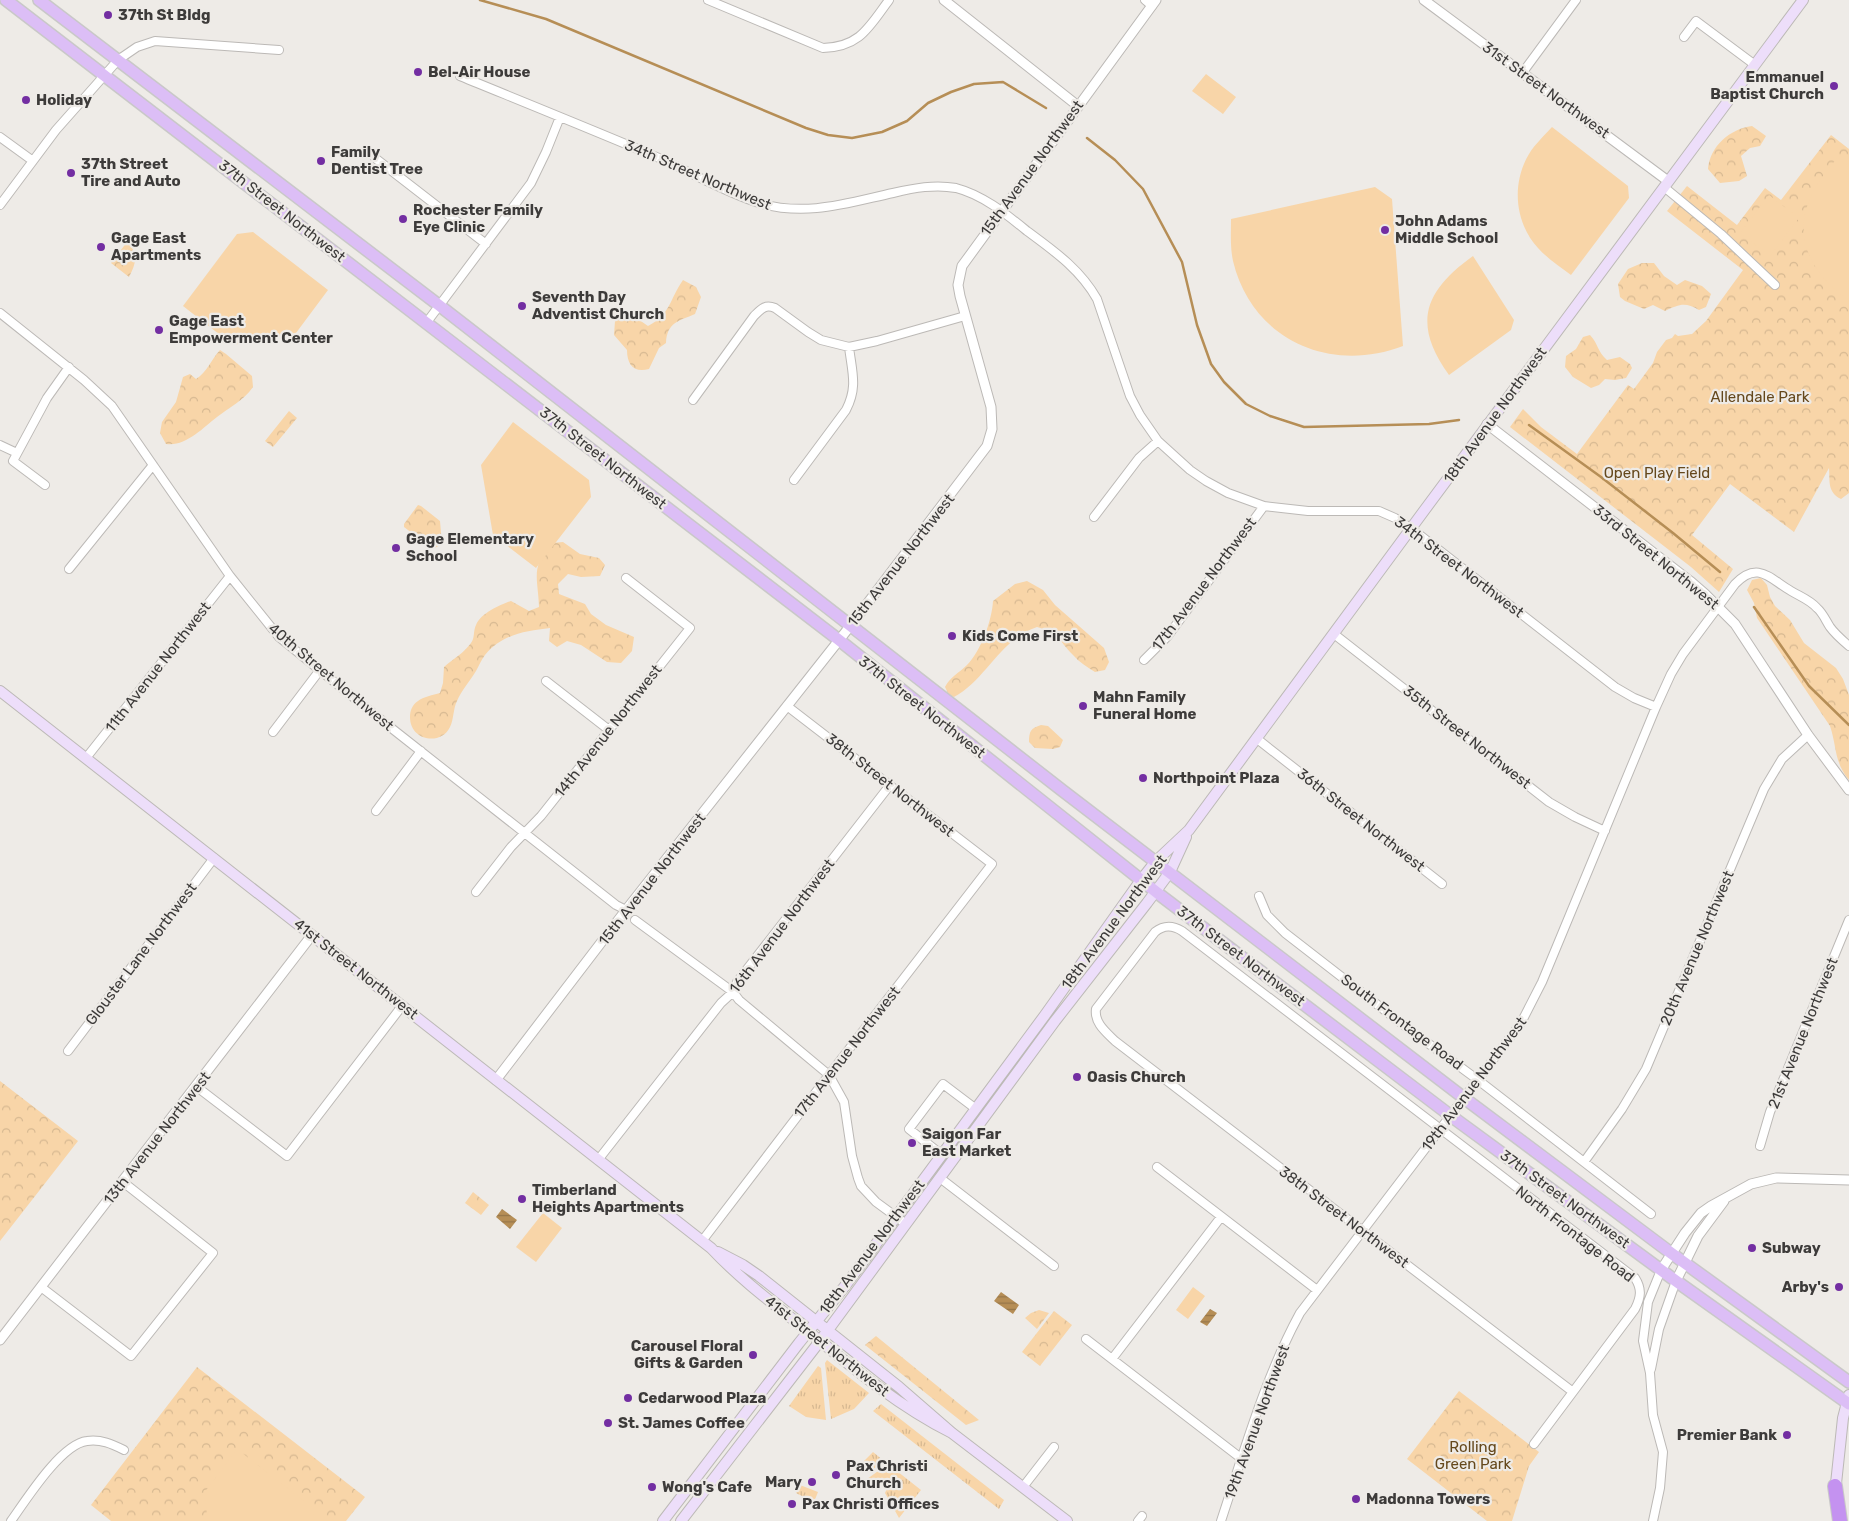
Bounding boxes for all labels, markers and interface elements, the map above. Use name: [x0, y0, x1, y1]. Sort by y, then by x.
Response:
place label: 37th St Bldg: [118, 6, 210, 24]
marker: 37th St Bldg: [102, 9, 114, 21]
street label: 31st Street Northwest: [1479, 38, 1613, 142]
place label: Bel-Air House: [428, 63, 531, 81]
marker: Bel-Air House: [412, 66, 424, 78]
place label: Emmanuel Baptist Church: [1710, 68, 1824, 103]
marker: Emmanuel Baptist Church: [1828, 80, 1840, 92]
place label: Holiday: [36, 91, 92, 109]
marker: Holiday: [20, 94, 32, 106]
street label: 15th Avenue Northwest: [977, 97, 1087, 239]
street label: 34th Street Northwest: [622, 136, 774, 214]
place label: Family Dentist Tree: [331, 143, 423, 178]
place label: 37th Street Tire and Auto: [81, 155, 181, 190]
marker: Family Dentist Tree: [315, 155, 327, 167]
street label: 37th Street Northwest: [215, 156, 349, 266]
marker: 37th Street Tire and Auto: [65, 167, 77, 179]
place label: Rochester Family Eye Clinic: [413, 201, 543, 236]
place label: John Adams Middle School: [1395, 212, 1498, 247]
marker: Rochester Family Eye Clinic: [397, 213, 409, 225]
marker: John Adams Middle School: [1379, 224, 1391, 236]
place label: Gage East Apartments: [111, 229, 201, 264]
marker: Gage East Apartments: [95, 241, 107, 253]
place label: Seventh Day Adventist Church: [532, 288, 664, 323]
marker: Seventh Day Adventist Church: [516, 300, 528, 312]
place label: Gage East Empowerment Center: [169, 312, 333, 347]
marker: Gage East Empowerment Center: [153, 324, 165, 336]
street label: 18th Avenue Northwest: [1440, 343, 1551, 487]
park label: Allendale Park: [1711, 388, 1810, 406]
street label: 37th Street Northwest: [536, 403, 670, 513]
park label: Open Play Field: [1604, 464, 1710, 482]
street label: 15th Avenue Northwest: [844, 490, 958, 630]
street label: 33rd Street Northwest: [1589, 501, 1723, 613]
street label: 34th Street Northwest: [1391, 512, 1527, 622]
street label: 17th Avenue Northwest: [1148, 514, 1260, 654]
place label: Gage Elementary School: [406, 530, 534, 565]
marker: Gage Elementary School: [390, 542, 402, 554]
street label: 11th Avenue Northwest: [101, 598, 215, 736]
street label: 40th Street Northwest: [265, 619, 397, 735]
place label: Kids Come First: [962, 627, 1078, 645]
marker: Kids Come First: [946, 630, 958, 642]
street label: 37th Street Northwest: [855, 652, 989, 762]
street label: 14th Avenue Northwest: [551, 661, 666, 801]
street label: 35th Street Northwest: [1400, 682, 1535, 793]
place label: Mahn Family Funeral Home: [1093, 688, 1196, 723]
marker: Mahn Family Funeral Home: [1077, 700, 1089, 712]
street label: 38th Street Northwest: [822, 729, 958, 841]
street label: 36th Street Northwest: [1294, 765, 1429, 876]
place label: Northpoint Plaza: [1153, 769, 1280, 787]
marker: Northpoint Plaza: [1137, 772, 1149, 784]
street label: 15th Avenue Northwest: [595, 809, 709, 949]
street label: 18th Avenue Northwest: [1058, 851, 1171, 993]
street label: 16th Avenue Northwest: [726, 855, 838, 997]
street label: 20th Avenue Northwest: [1656, 868, 1738, 1028]
street label: Glouster Lane Northwest: [82, 879, 201, 1029]
street label: 37th Street Northwest: [1173, 902, 1309, 1010]
street label: 41st Street Northwest: [290, 915, 422, 1023]
street label: 21st Avenue Northwest: [1764, 955, 1842, 1111]
street label: South Frontage Road: [1337, 970, 1467, 1074]
street label: 17th Avenue Northwest: [790, 983, 904, 1121]
street label: 19th Avenue Northwest: [1418, 1013, 1530, 1155]
street label: 13th Avenue Northwest: [100, 1068, 214, 1208]
place label: Oasis Church: [1087, 1068, 1186, 1086]
marker: Oasis Church: [1071, 1071, 1083, 1083]
place label: Saigon Far East Market: [922, 1125, 1011, 1160]
marker: Saigon Far East Market: [906, 1137, 918, 1149]
street label: 37th Street Northwest: [1497, 1146, 1633, 1252]
street label: 38th Street Northwest: [1276, 1162, 1412, 1272]
street label: 18th Avenue Northwest: [816, 1176, 929, 1318]
place label: Timberland Heights Apartments: [532, 1181, 684, 1216]
street label: North Frontage Road: [1512, 1182, 1638, 1286]
marker: Timberland Heights Apartments: [516, 1193, 528, 1205]
place label: Subway: [1762, 1239, 1821, 1257]
marker: Subway: [1746, 1242, 1758, 1254]
place label: Arby's: [1782, 1278, 1829, 1296]
marker: Arby's: [1833, 1281, 1845, 1293]
street label: 41st Street Northwest: [761, 1292, 893, 1400]
place label: Carousel Floral Gifts & Garden: [631, 1337, 743, 1372]
street label: 19th Avenue Northwest: [1221, 1342, 1293, 1502]
marker: Carousel Floral Gifts & Garden: [747, 1349, 759, 1361]
place label: Cedarwood Plaza: [638, 1389, 766, 1407]
marker: Cedarwood Plaza: [622, 1392, 634, 1404]
place label: St. James Coffee: [618, 1414, 745, 1432]
marker: St. James Coffee: [602, 1417, 614, 1429]
place label: Premier Bank: [1677, 1426, 1777, 1444]
marker: Premier Bank: [1781, 1429, 1793, 1441]
park label: Rolling Green Park: [1435, 1438, 1512, 1473]
place label: Pax Christi Church: [846, 1457, 928, 1492]
marker: Pax Christi Church: [830, 1469, 842, 1481]
place label: Mary: [765, 1473, 802, 1491]
marker: Mary: [806, 1476, 818, 1488]
place label: Wong's Cafe: [662, 1478, 752, 1496]
marker: Wong's Cafe: [646, 1481, 658, 1493]
place label: Madonna Towers: [1366, 1490, 1490, 1508]
marker: Madonna Towers: [1350, 1493, 1362, 1505]
place label: Pax Christi Offices: [802, 1495, 939, 1513]
marker: Pax Christi Offices: [786, 1498, 798, 1510]

